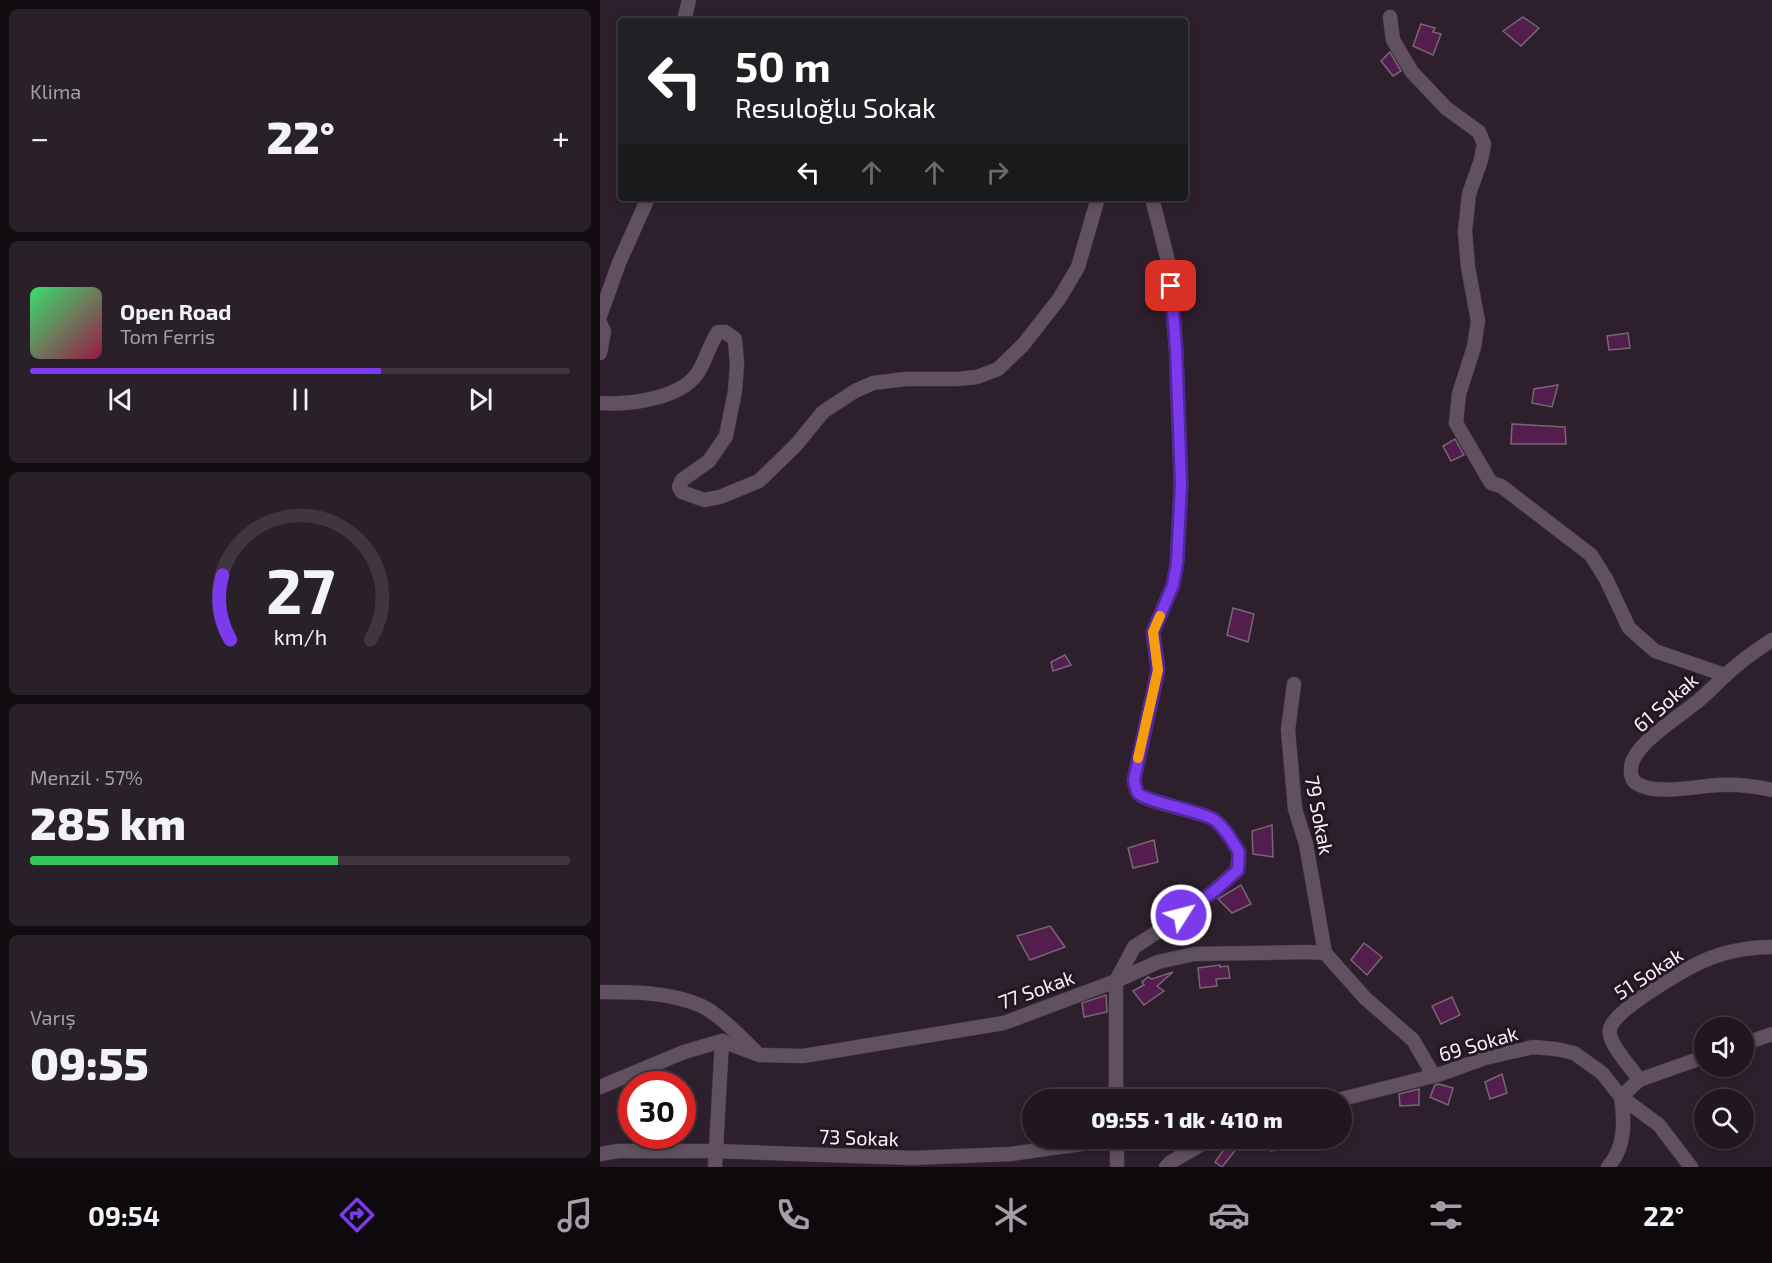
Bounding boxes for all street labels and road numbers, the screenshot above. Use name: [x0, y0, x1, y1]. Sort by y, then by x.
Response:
street label: 61 Sokak: [1628, 667, 1702, 737]
street label: 79 Sokak: [1301, 773, 1339, 857]
street label: 51 Sokak: [1609, 942, 1687, 1004]
street label: 77 Sokak: [995, 964, 1077, 1014]
street label: 69 Sokak: [1436, 1020, 1520, 1066]
street label: 73 Sokak: [819, 1124, 899, 1150]

